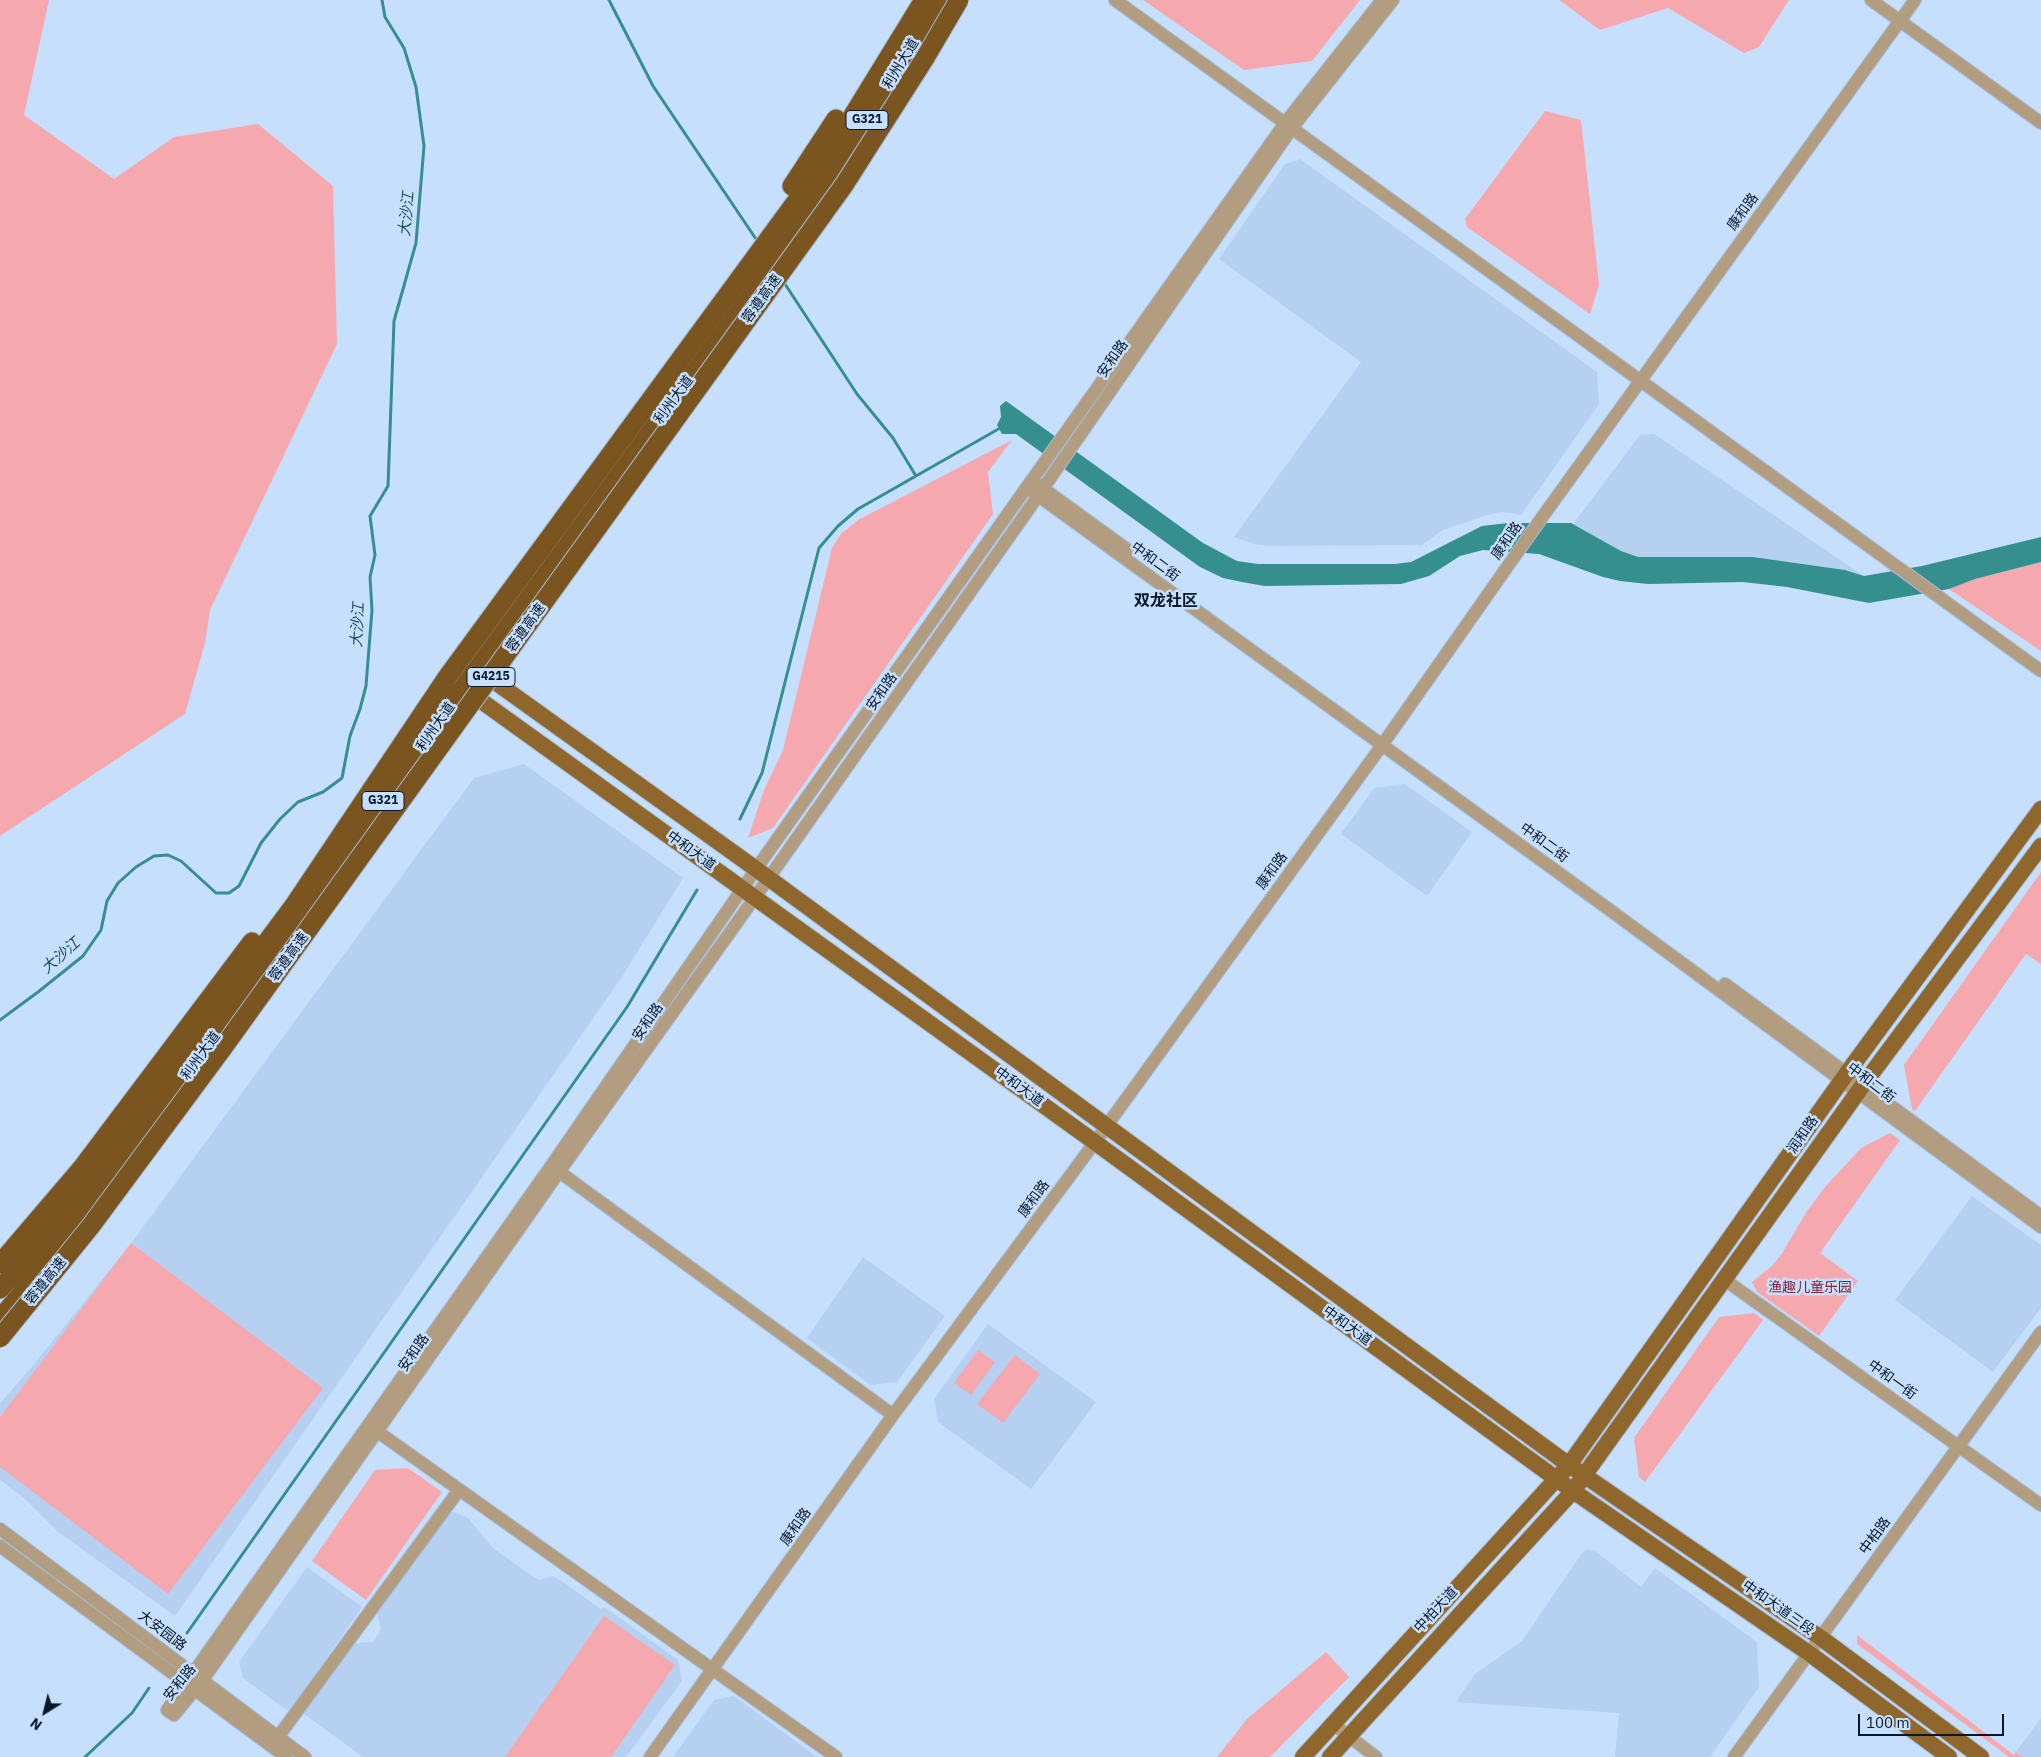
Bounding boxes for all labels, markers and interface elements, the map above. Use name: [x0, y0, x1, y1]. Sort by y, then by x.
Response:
street label: 利州大道: [879, 36, 923, 92]
road number: G321: [846, 110, 888, 130]
street label: 康和路: [1724, 190, 1762, 234]
water label: 大沙江: [396, 191, 418, 237]
street label: 蓉遵高速: [739, 271, 785, 327]
street label: 安和路: [1094, 337, 1132, 381]
street label: 利州大道: [651, 372, 697, 428]
street label: 康和路: [1488, 519, 1526, 563]
street label: 中和二街: [1127, 539, 1183, 585]
district label: 双龙社区: [1134, 591, 1198, 611]
street label: 蓉遵高速: [503, 600, 549, 656]
water label: 大沙江: [348, 602, 368, 648]
road number: G4215: [467, 668, 515, 686]
street label: 安和路: [863, 670, 901, 714]
street label: 利州大道: [413, 699, 459, 755]
road number: G321: [362, 791, 404, 810]
street label: 中和二街: [1516, 820, 1572, 866]
street label: 中和大道: [663, 828, 719, 874]
street label: 康和路: [1253, 849, 1291, 893]
street label: 蓉遵高速: [266, 929, 312, 985]
water label: 大沙江: [38, 934, 84, 978]
street label: 安和路: [629, 1000, 667, 1044]
street label: 利州大道: [178, 1028, 224, 1084]
street label: 中和二街: [1844, 1059, 1898, 1107]
street label: 中和大道: [991, 1064, 1047, 1110]
street label: 润和路: [1784, 1113, 1822, 1157]
street label: 康和路: [1015, 1177, 1053, 1221]
street label: 蓉遵高速: [22, 1254, 70, 1308]
park label: 渔趣儿童乐园: [1768, 1280, 1852, 1296]
street label: 中和大道: [1319, 1303, 1375, 1349]
street label: 安和路: [395, 1331, 433, 1375]
street label: 中和一街: [1864, 1357, 1920, 1403]
street label: 康和路: [777, 1505, 815, 1549]
street label: 中柏路: [1856, 1514, 1894, 1558]
street label: 中和大道三段: [1739, 1577, 1817, 1639]
street label: 中柏大道: [1411, 1584, 1461, 1636]
street label: 大安园路: [135, 1607, 189, 1655]
street label: 安和路: [160, 1661, 200, 1705]
north arrow: [20, 1687, 70, 1737]
scale bar: [1861, 1704, 2007, 1736]
text: 100 m: [1866, 1713, 1910, 1732]
text: N: [27, 1714, 46, 1734]

